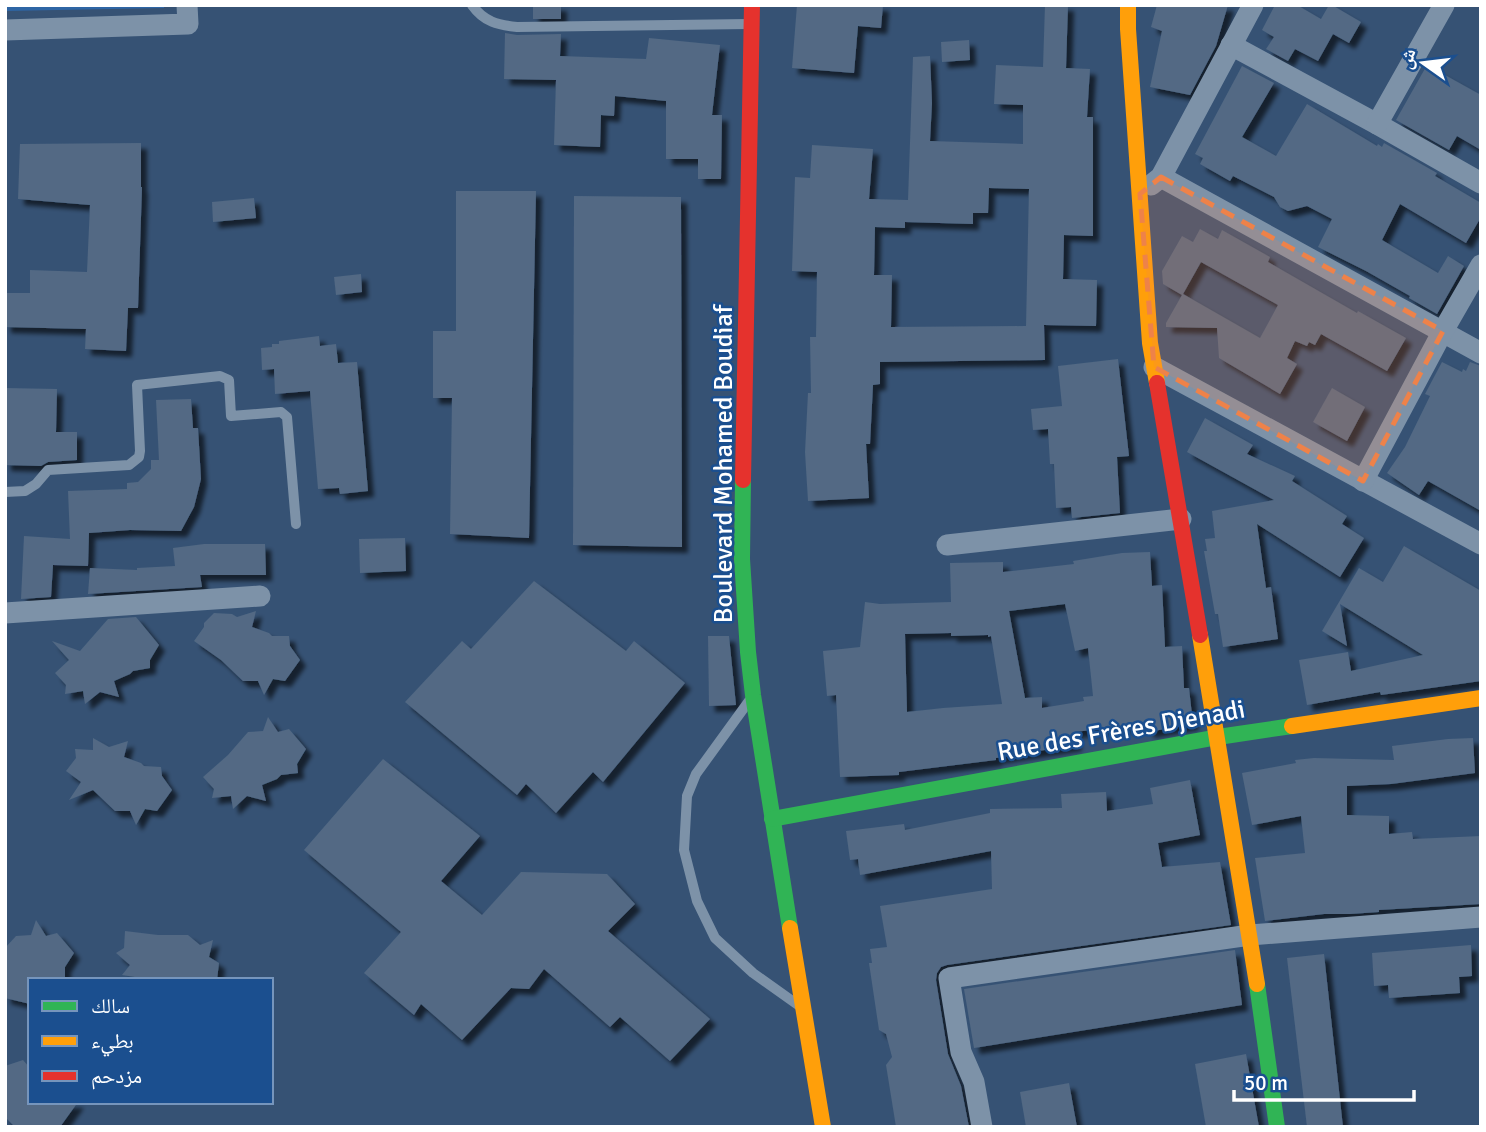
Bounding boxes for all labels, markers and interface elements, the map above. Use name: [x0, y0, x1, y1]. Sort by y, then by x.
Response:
north arrow: [1388, 28, 1458, 98]
text: ش: [1393, 46, 1422, 72]
street label: Boulevard Mohamed Boudiaf: [708, 303, 740, 623]
street label: Rue des Frères Djenadi: [995, 693, 1248, 769]
legend: [28, 978, 273, 1104]
text: سالك: [91, 993, 130, 1019]
text: بطيء: [91, 1028, 134, 1057]
scale bar: [1234, 1058, 1414, 1102]
text: مزدحم: [91, 1063, 142, 1090]
text: 50 m: [1244, 1070, 1288, 1096]

